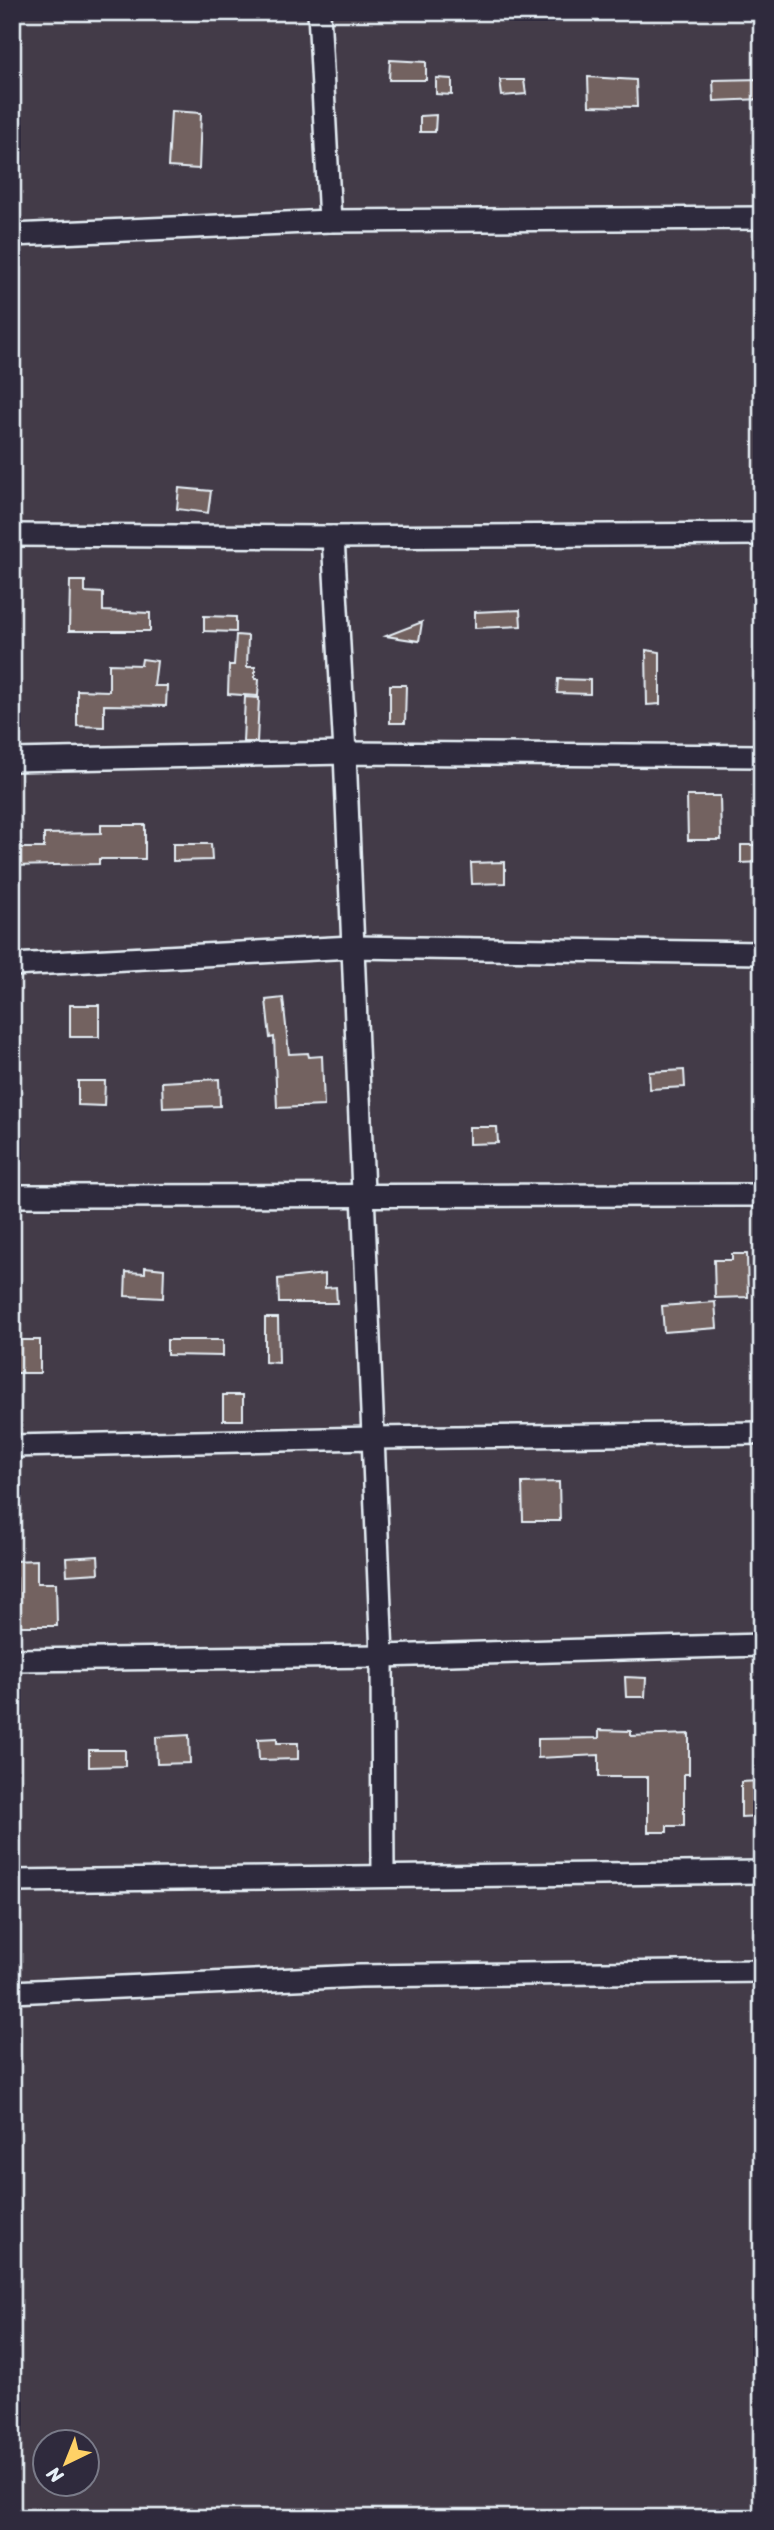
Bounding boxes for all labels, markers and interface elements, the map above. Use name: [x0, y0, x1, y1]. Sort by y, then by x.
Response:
north arrow: [32, 2428, 102, 2498]
text: N: [38, 2458, 72, 2492]

